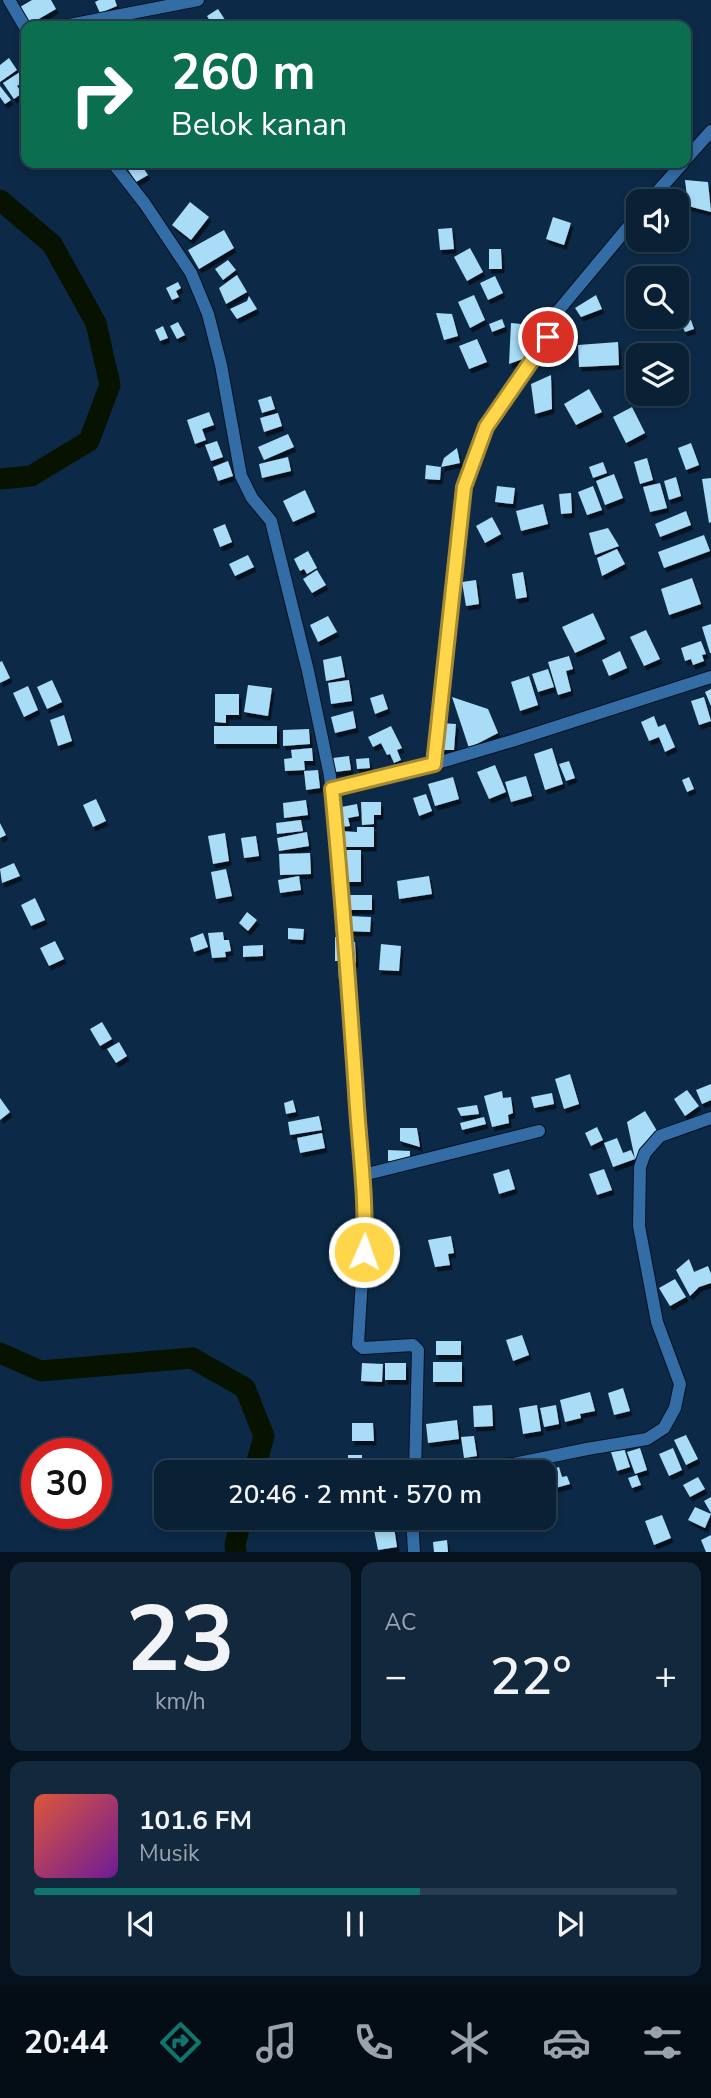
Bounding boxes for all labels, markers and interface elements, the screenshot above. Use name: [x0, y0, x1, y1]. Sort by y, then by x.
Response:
text: 260 m: [171, 39, 315, 106]
icon: right: [56, 49, 147, 140]
text: Belok kanan: [171, 103, 347, 146]
map controls: [626, 189, 689, 406]
button: sound: [626, 189, 689, 252]
button: search: [626, 266, 689, 329]
pin: [518, 307, 578, 367]
icon: arrive: [529, 318, 567, 356]
button: layers: [626, 343, 689, 406]
position arrow: [327, 1215, 401, 1289]
speed limit sign: 30: [21, 1438, 112, 1529]
text: 20:46 · 2 mnt · 570 m: [228, 1477, 482, 1512]
text: 23: [126, 1578, 235, 1702]
text: AC: [385, 1607, 416, 1638]
text: 22°: [490, 1641, 572, 1712]
text: −: [385, 1651, 407, 1702]
text: +: [654, 1651, 677, 1702]
text: km/h: [155, 1686, 206, 1717]
text: 101.6 FM: [139, 1803, 252, 1838]
text: Musik: [139, 1838, 199, 1869]
icon: previous: [122, 1905, 160, 1943]
icon: pause: [336, 1905, 374, 1943]
icon: next: [551, 1905, 589, 1943]
icon: directions: [156, 2018, 205, 2067]
icon: music: [252, 2018, 301, 2067]
icon: phone: [349, 2018, 398, 2067]
icon: climate: [445, 2018, 494, 2067]
icon: car: [542, 2018, 591, 2067]
icon: filters: [638, 2018, 687, 2067]
text: 20:44: [24, 2021, 108, 2064]

